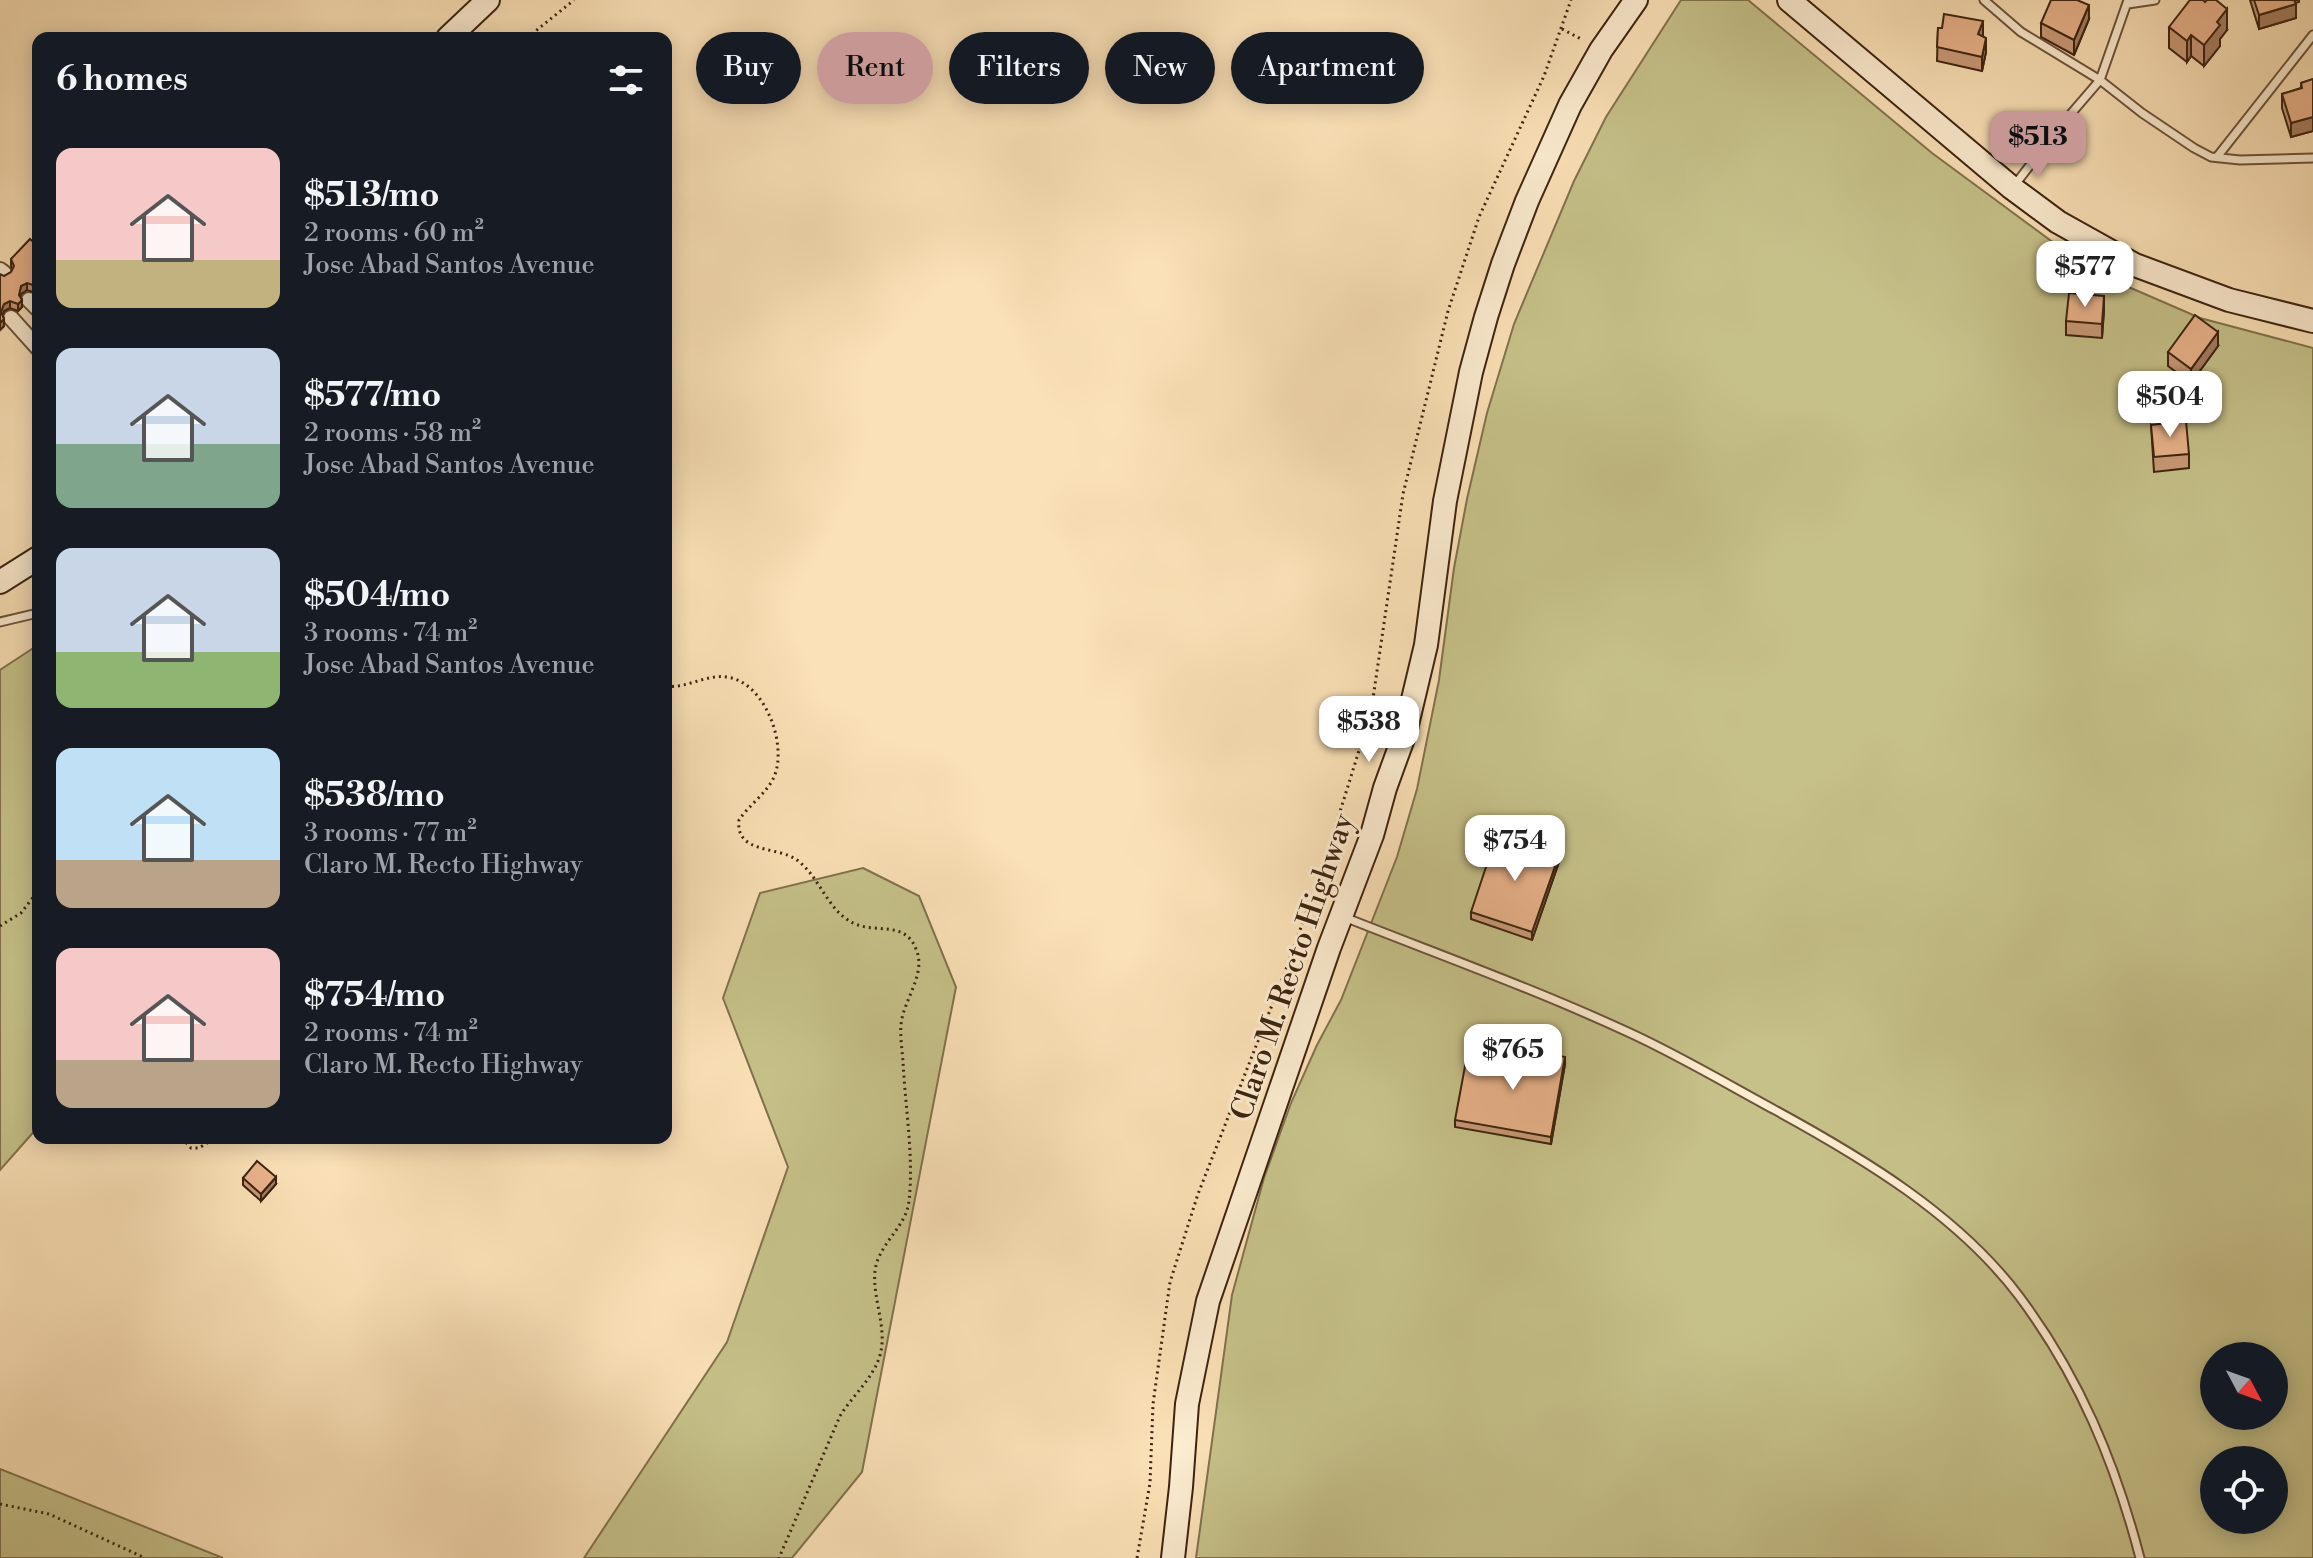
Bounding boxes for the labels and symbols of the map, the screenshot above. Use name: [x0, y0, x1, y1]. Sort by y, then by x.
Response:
pin: $513: [1991, 111, 2085, 179]
pin: $577: [2038, 241, 2132, 309]
pin: $504: [2123, 371, 2217, 439]
pin: $538: [1322, 696, 1416, 764]
street label: Claro M. Recto Highway: [1223, 808, 1363, 1125]
pin: $754: [1468, 815, 1562, 883]
pin: $765: [1466, 1024, 1560, 1092]
north arrow: [2200, 1342, 2288, 1430]

